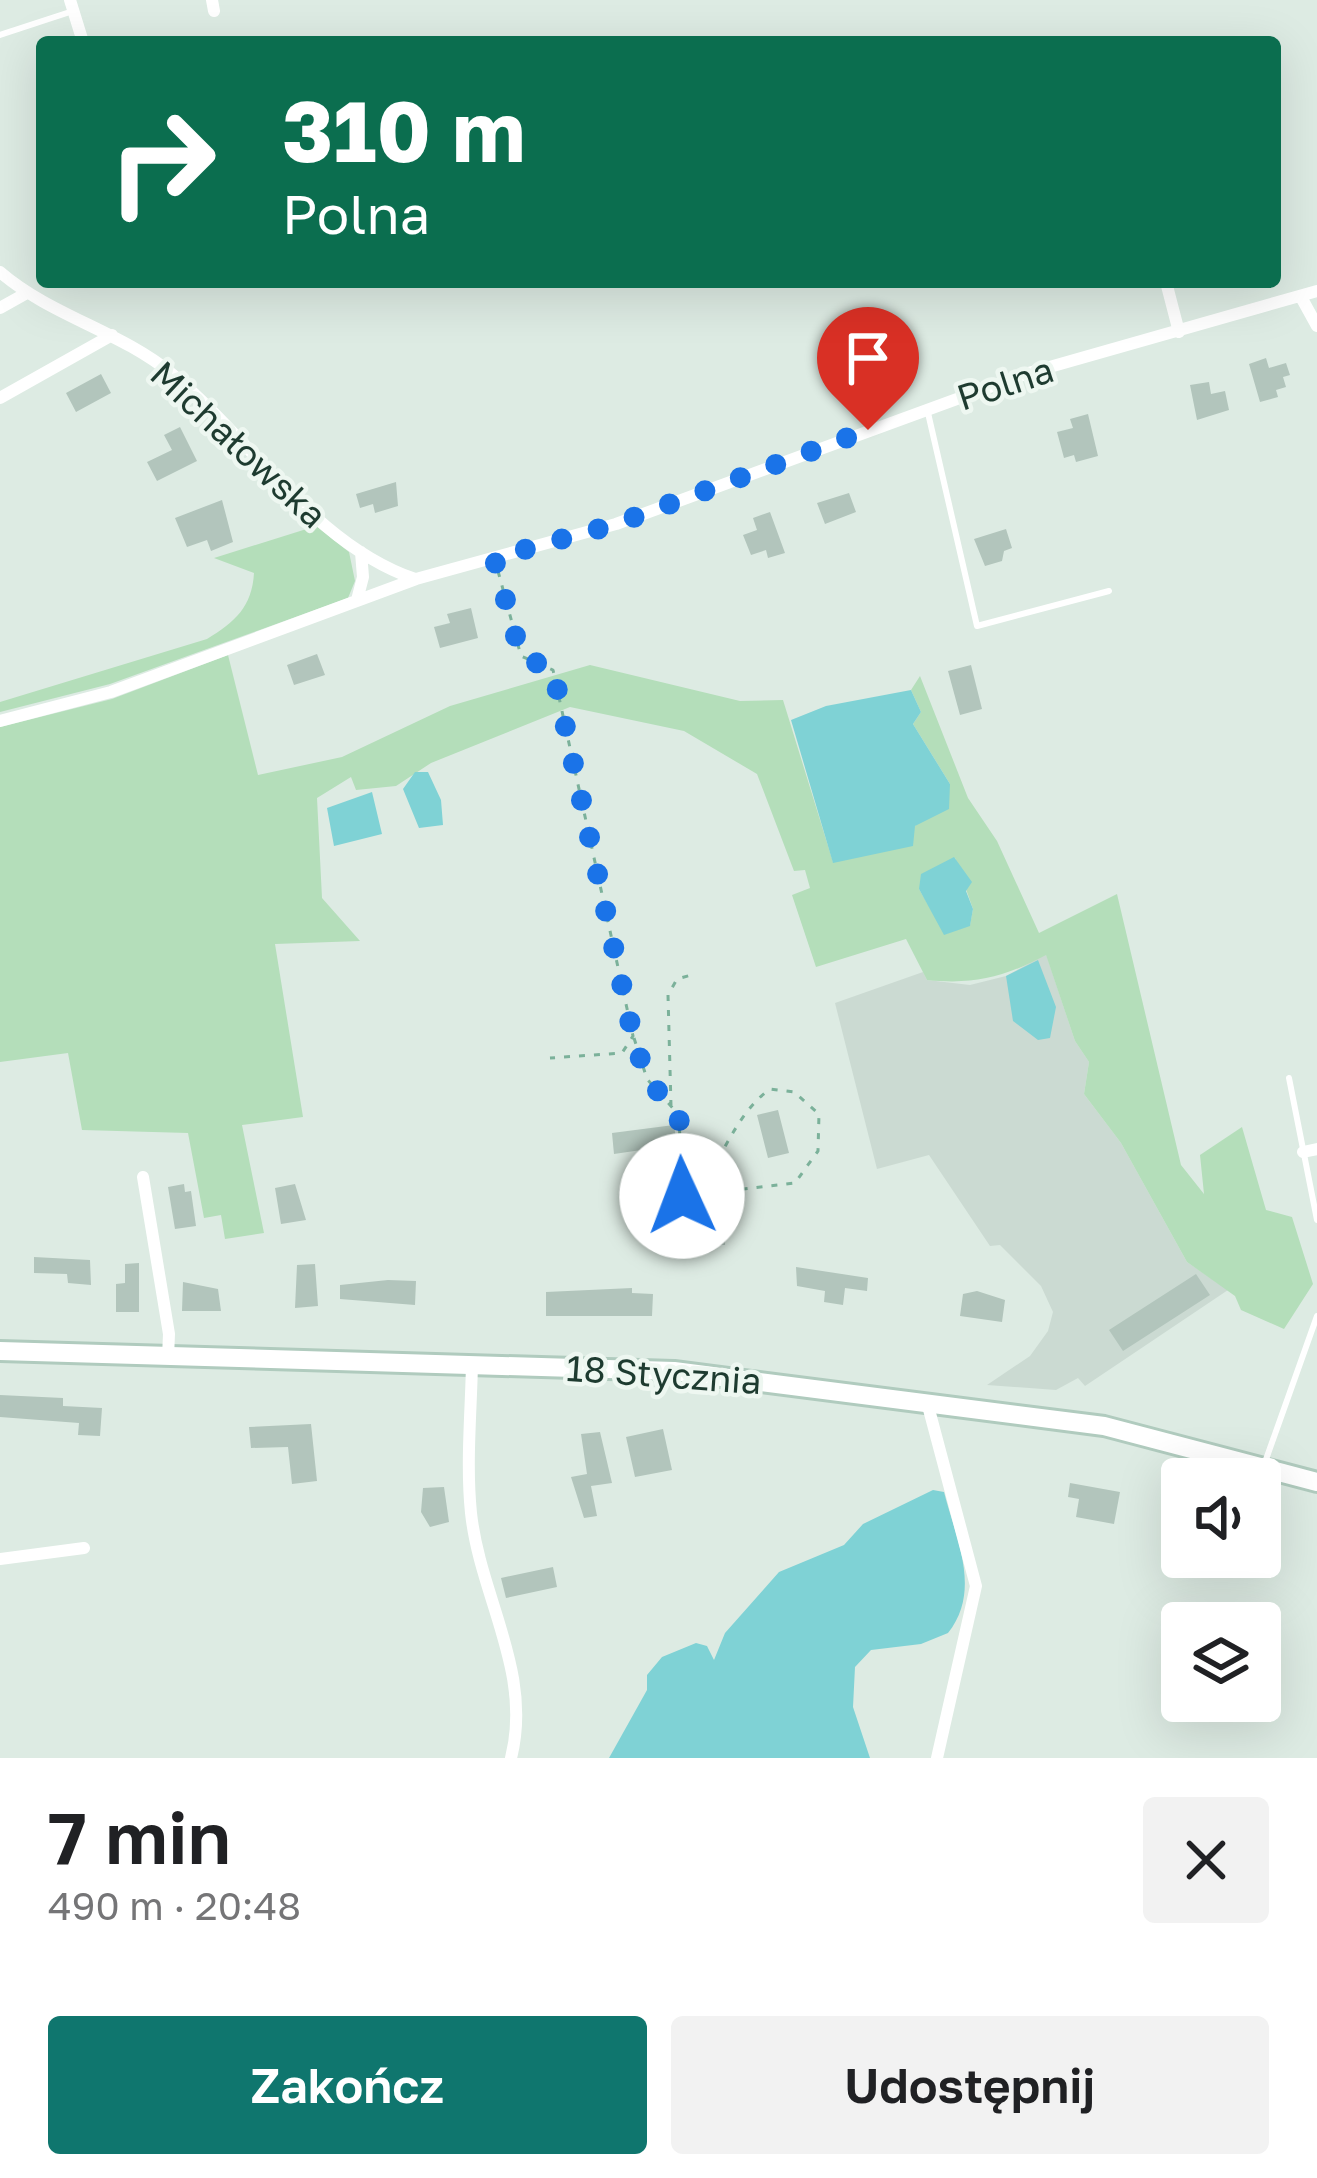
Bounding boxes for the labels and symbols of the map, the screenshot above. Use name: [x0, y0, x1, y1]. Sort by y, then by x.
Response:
pin: [817, 307, 919, 430]
street label: Polna: [951, 347, 1059, 419]
street label: Michałowska: [142, 352, 336, 536]
position arrow: [619, 1133, 745, 1259]
street label: 18 Stycznia: [565, 1346, 763, 1402]

